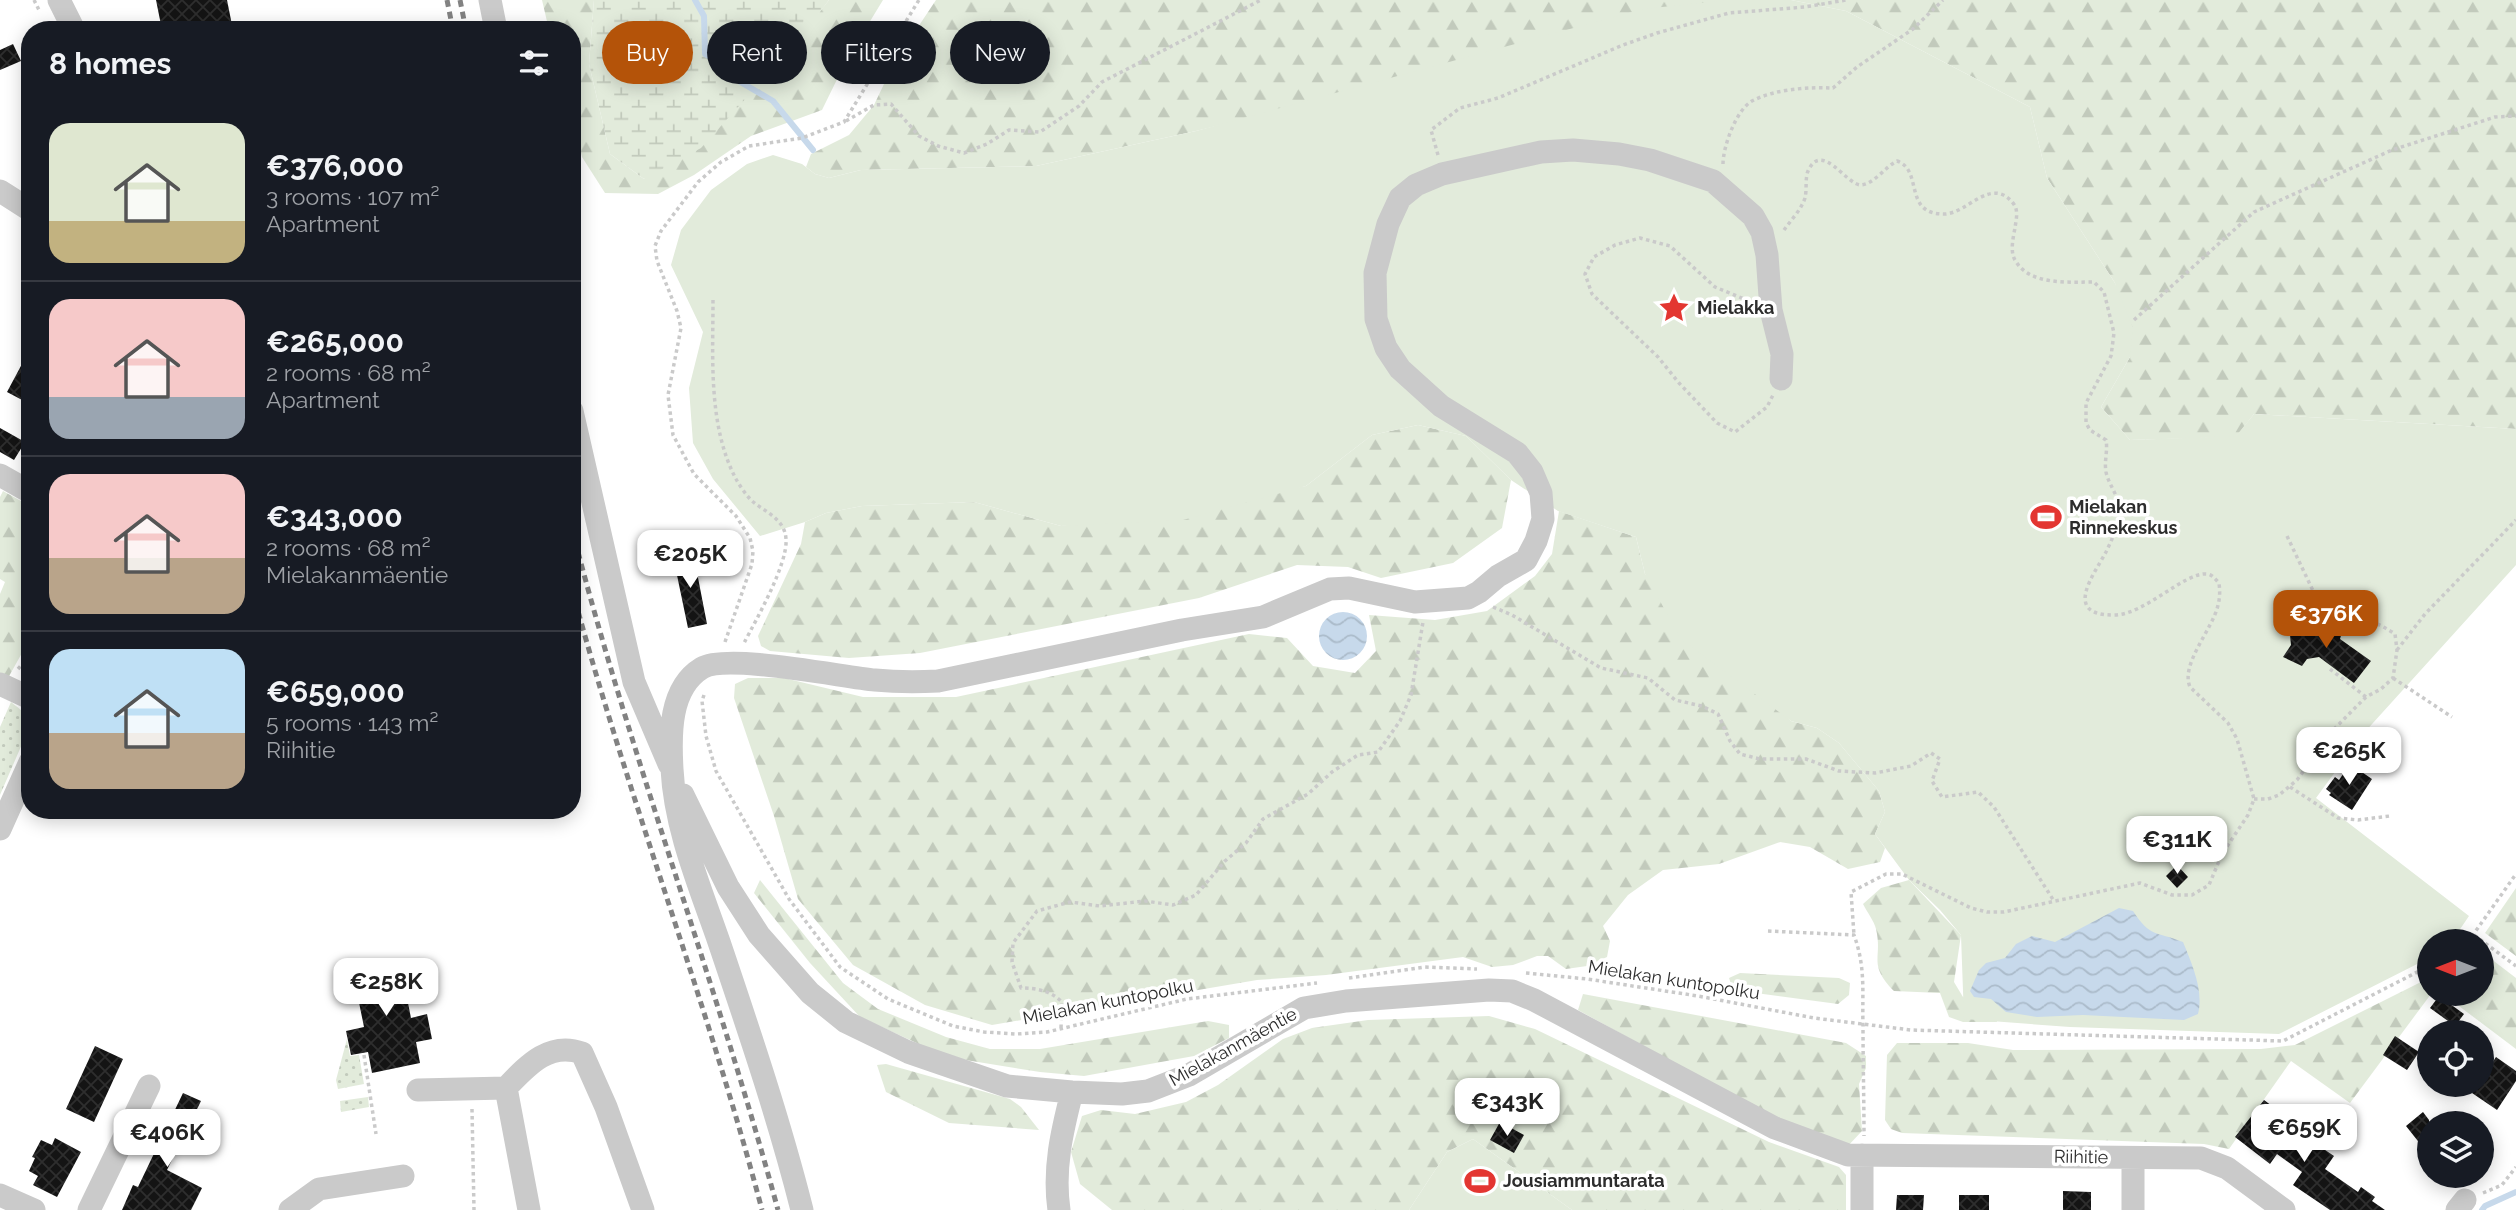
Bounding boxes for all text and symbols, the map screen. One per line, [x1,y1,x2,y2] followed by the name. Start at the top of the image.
[602,21,693,84] chip: Buy
[707,21,807,84] chip: Rent
[821,21,936,84] chip: Filters
[950,21,1050,84] chip: New
[515,44,553,82] icon: filters
[49,46,171,81] text: 8 homes
[266,148,404,183] text: €376,000
[105,151,189,235] icon: home
[266,183,440,210] text: 3 rooms · 107 m²
[266,210,380,237] text: Apartment
[1657,291,1691,325] place icon: Mielakka
[1697,297,1774,318] place label: Mielakka
[266,324,404,359] text: €265,000
[105,327,189,411] icon: home
[266,359,431,386] text: 2 rooms · 68 m²
[266,386,380,413] text: Apartment
[2069,496,2177,538] place label: Mielakan Rinnekeskus
[266,499,403,534] text: €343,000
[2029,500,2063,534] sports icon: Mielakan Rinnekeskus
[105,502,189,586] icon: home
[641,530,739,590] pin: €205K
[266,534,431,561] text: 2 rooms · 68 m²
[653,539,727,566] text: €205K
[266,561,448,588] text: Mielakanmäentie
[2277,590,2375,650] pin: €376K
[2289,599,2363,626] text: €376K
[266,674,405,709] text: €659,000
[105,677,189,761] icon: home
[266,709,438,736] text: 5 rooms · 143 m²
[2300,728,2398,787] pin: €265K
[266,736,336,763] text: Riihitie
[2312,736,2386,763] text: €265K
[2128,816,2226,876] pin: €311K
[2142,825,2212,852] text: €311K
[2417,929,2494,1006] north arrow
[2417,929,2494,1188] map controls
[1587,956,1761,1003] street label: Mielakan kuntopolku
[337,958,435,1018] pin: €258K
[349,967,423,994] text: €258K
[1021,975,1195,1028] street label: Mielakan kuntopolku
[1165,1003,1301,1090] street label: Mielakanmäentie
[2417,1020,2494,1097] button: locate
[1458,1078,1556,1138] pin: €343K
[1471,1087,1543,1114] text: €343K
[2255,1104,2353,1164] pin: €659K
[118,1110,216,1169] pin: €406K
[2417,1111,2494,1188] button: layers
[2267,1113,2341,1140] text: €659K
[130,1118,204,1145] text: €406K
[2054,1146,2109,1167] street label: Riihitie
[1463,1164,1497,1198] sports icon: Jousiammuntarata
[1503,1170,1665,1191] place label: Jousiammuntarata

